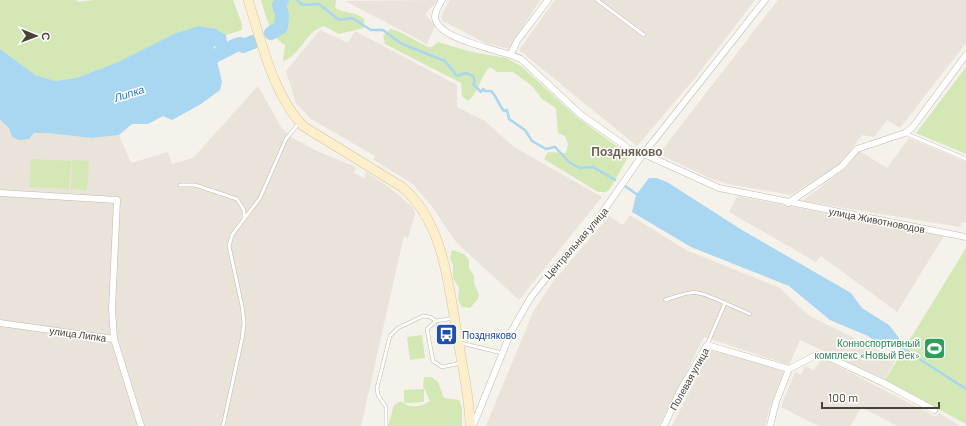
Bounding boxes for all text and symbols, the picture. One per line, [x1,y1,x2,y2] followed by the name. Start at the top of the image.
[16,16,56,56] north arrow
[40,32,53,40] text: С
[111,82,146,104] water label: Липка
[591,144,663,159] district label: Поздняково
[542,204,611,281] street label: Центральная улица
[828,205,926,235] street label: улица Животноводов
[434,322,460,348] bus stop icon: Поздняково
[49,324,108,344] street label: улица Липка
[462,329,517,341] place label: Поздняково
[922,336,948,362] sports icon: Конноспортивный комплекс «Новый Век»
[815,337,920,361] place label: Конноспортивный комплекс «Новый Век»
[667,345,711,412] street label: Полевая улица
[822,384,939,410] scale bar
[828,390,858,404] text: 100 m

